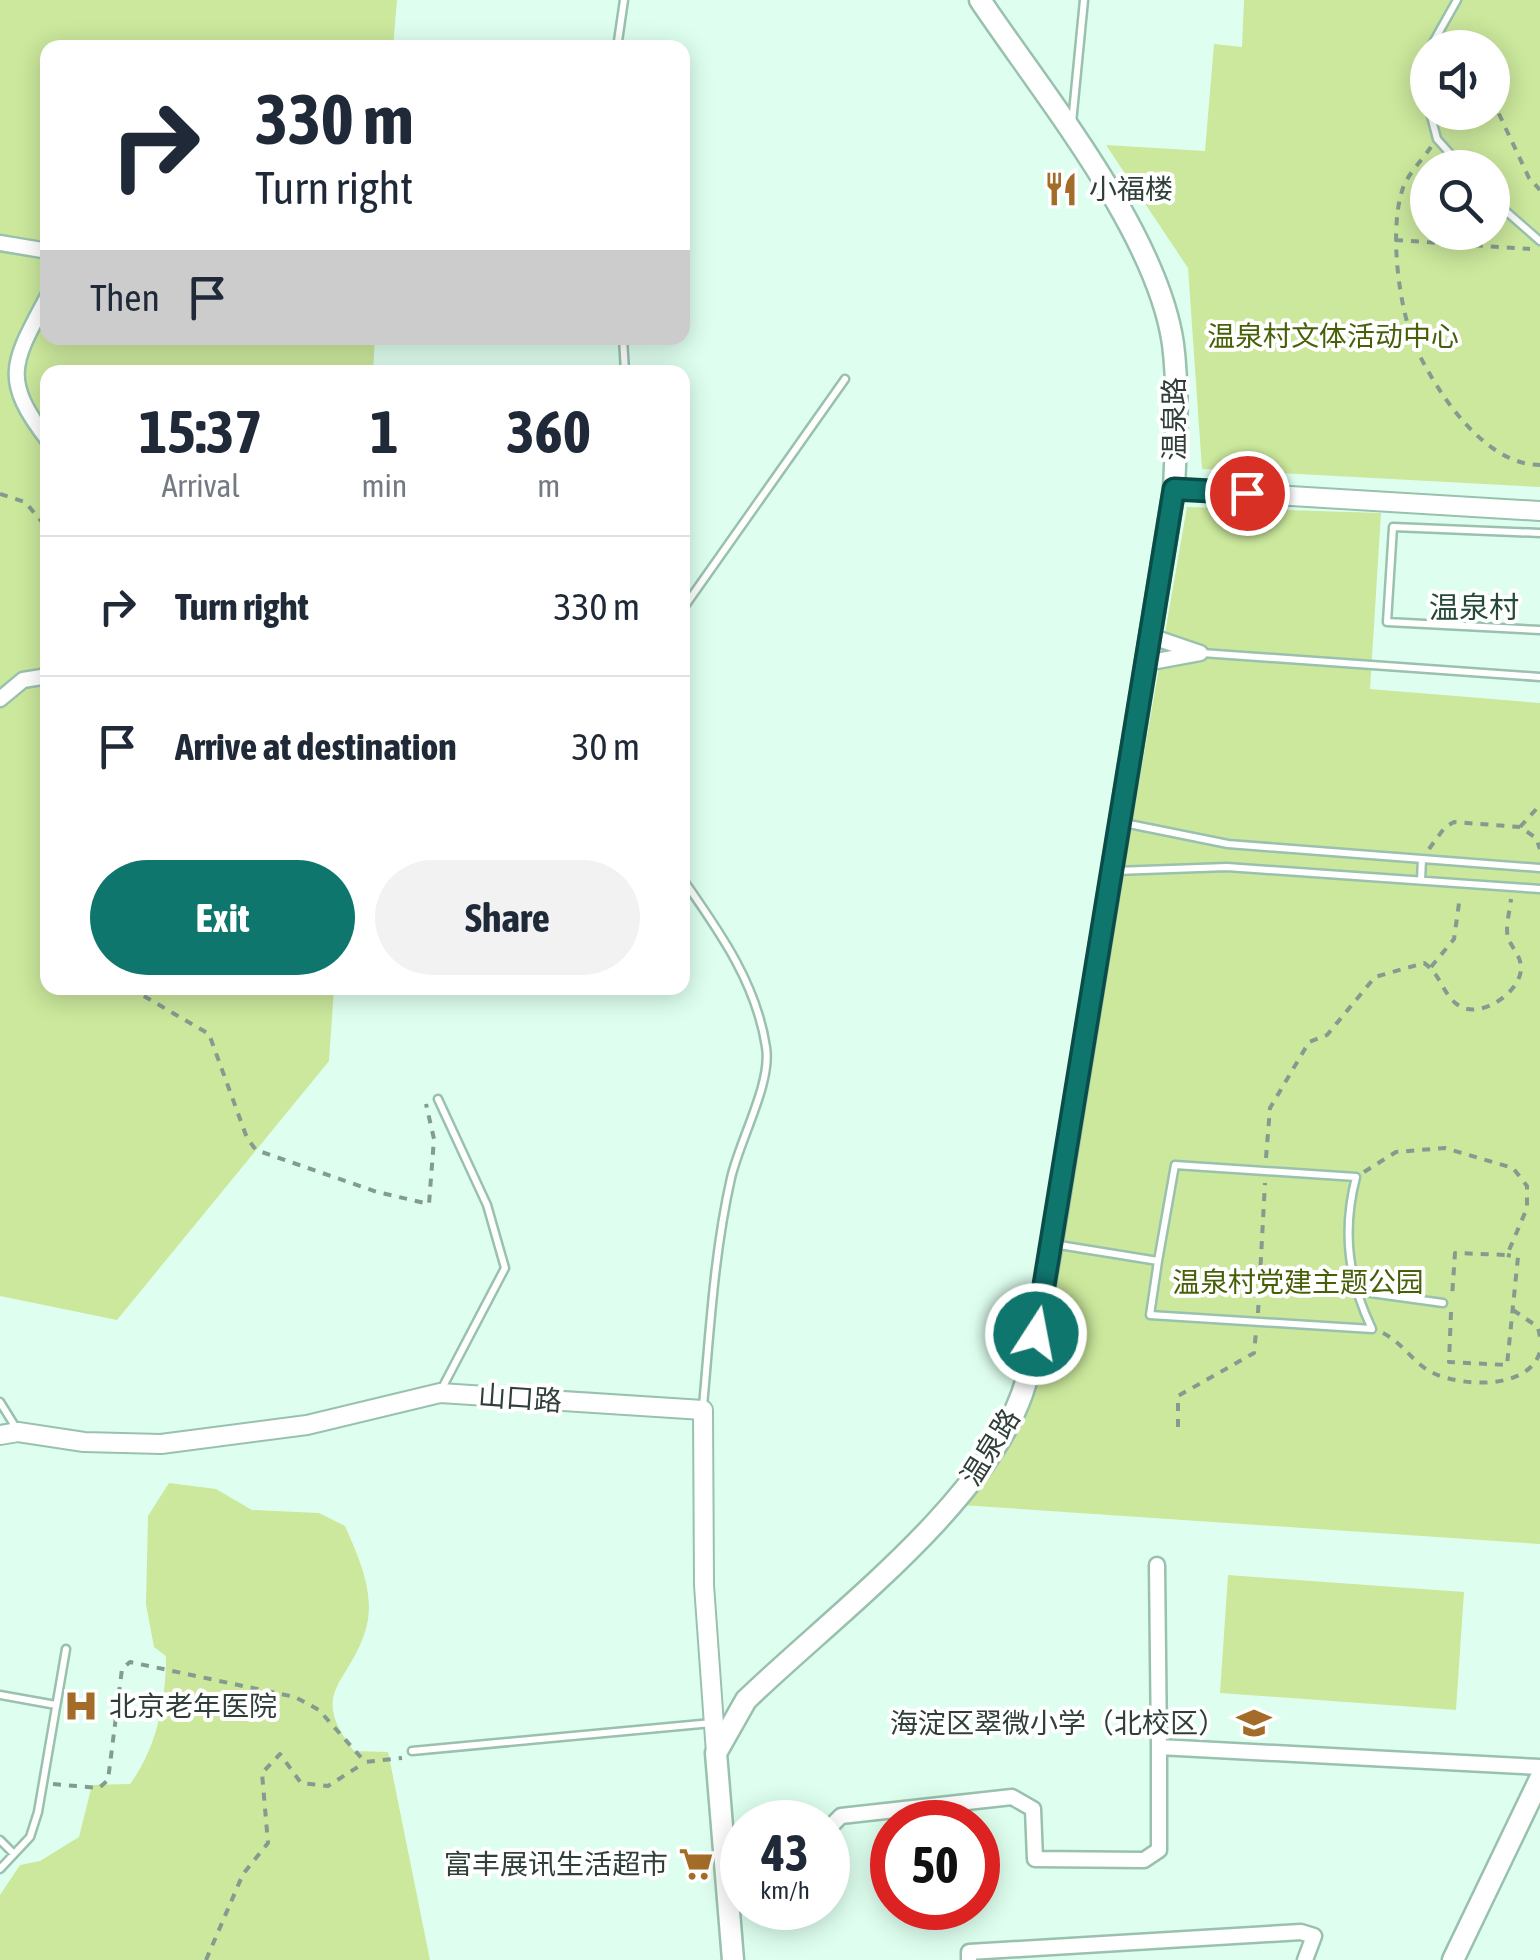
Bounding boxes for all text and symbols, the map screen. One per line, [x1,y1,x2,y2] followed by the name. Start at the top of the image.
[1410,30,1510,250] map controls
[1410,30,1510,130] button: sound
[255,79,414,159] text: 330 m
[90,80,220,210] icon: right
[1410,150,1510,250] button: search
[255,162,413,214] text: Turn right
[1042,170,1080,208] restaurant icon: 小福楼
[1089,173,1173,205] place label: 小福楼
[180,270,235,325] icon: arrive
[90,276,160,319] text: Then
[1207,320,1459,352] park label: 温泉村文体活动中心
[1158,377,1190,461] street label: 温泉路
[139,397,262,466] text: 15:37
[370,397,399,466] text: 1
[506,397,591,466] text: 360
[1205,451,1290,536] pin
[1220,466,1275,521] icon: arrive
[162,467,240,504] text: Arrival
[361,467,407,504] text: min
[537,467,560,504] text: m
[90,579,145,634] icon: right
[175,585,309,628] text: Turn right
[554,585,640,628] text: 330 m
[1429,590,1519,624] district label: 温泉村
[90,719,145,774] icon: arrive
[175,725,457,768] text: Arrive at destination
[572,725,640,768] text: 30 m
[90,860,355,975] button: Exit
[375,860,640,975] button: Share
[1172,1266,1424,1298] park label: 温泉村党建主题公园
[984,1282,1088,1386] position arrow
[477,1379,563,1417] street label: 山口路
[954,1403,1026,1491] street label: 温泉路
[62,1687,100,1725] hospital icon: 北京老年医院
[109,1690,277,1722] place label: 北京老年医院
[1235,1704,1273,1742] school or university icon: 海淀区翠微小学（北校区）
[890,1707,1226,1739] place label: 海淀区翠微小学（北校区）
[870,1800,1000,1930] speed limit sign: 50
[761,1824,808,1882] text: 43
[677,1845,715,1883] supermarket icon: 富丰展讯生活超市
[444,1848,668,1880] place label: 富丰展讯生活超市
[760,1876,810,1904] text: km/h

